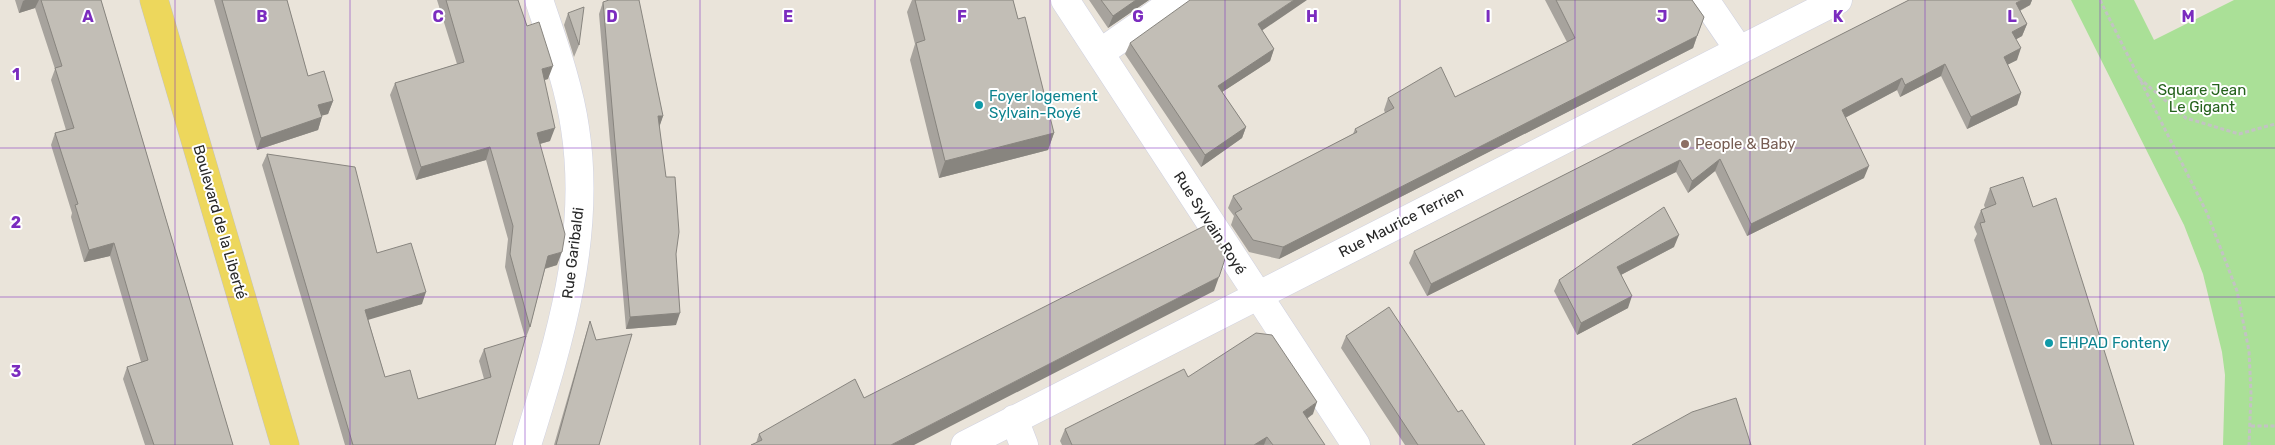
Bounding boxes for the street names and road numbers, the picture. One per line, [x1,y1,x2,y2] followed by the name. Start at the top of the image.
[189,143,251,301] street label: Boulevard de la Liberté
[1170,168,1250,278] street label: Rue Sylvain Royé
[1336,183,1466,261] street label: Rue Maurice Terrien
[558,206,588,300] street label: Rue Garibaldi

